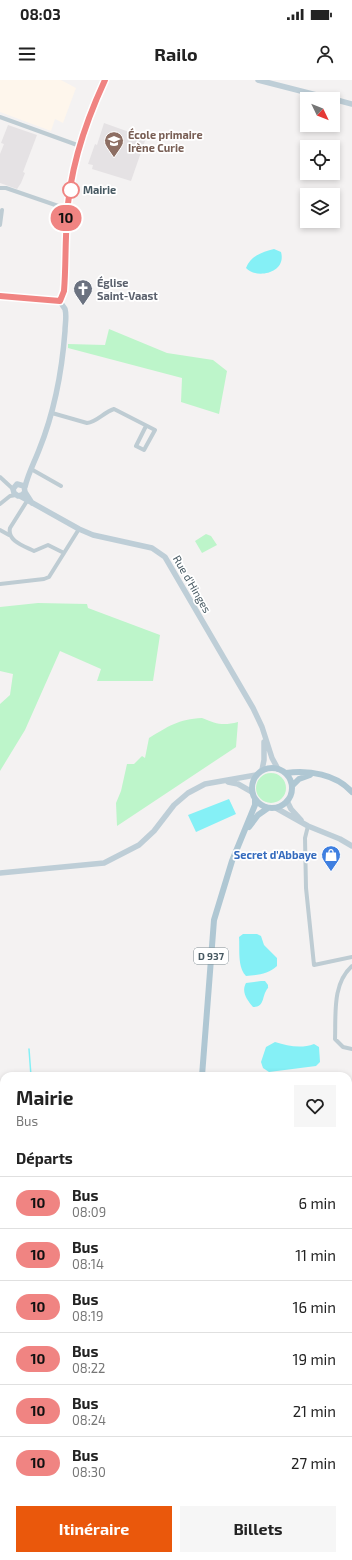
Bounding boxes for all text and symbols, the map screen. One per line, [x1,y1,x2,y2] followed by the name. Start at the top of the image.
[20,5,61,23] text: 08:03
[16,43,38,65] icon: menu
[154,43,198,65] text: Railo
[314,43,336,65] icon: person
[300,92,340,132] north arrow
[300,92,340,228] map controls
[128,127,203,154] place label: École primaire Irène Curie
[103,130,125,158] school or university icon: École primaire Irène Curie
[300,140,340,180] button: locate
[62,181,80,199] marker: Mairie
[83,183,116,196] place label: Mairie
[300,188,340,228] button: layers
[48,205,84,231] line badge: 10
[59,209,73,226] text: 10
[97,275,158,302] place label: Église Saint-Vaast
[72,278,94,306] church icon: Église Saint-Vaast
[171,553,214,615] street label: Rue d'Hinges
[320,844,342,872] shop icon: Secret d'Abbaye
[234,848,317,862] place label: Secret d'Abbaye
[194,948,228,964] road number: D 937
[294,1085,336,1127] button: heart
[16,1086,74,1109] text: Mairie
[16,1113,38,1129] text: Bus
[16,1149,73,1167] text: Départs
[72,1186,98,1204] text: Bus
[31,1194,45,1211] text: 10
[298,1194,336,1212] text: 6 min
[72,1204,106,1220] text: 08:09
[72,1238,98,1256] text: Bus
[31,1246,45,1263] text: 10
[295,1246,336,1264] text: 11 min
[72,1256,104,1272] text: 08:14
[72,1290,98,1308] text: Bus
[31,1298,45,1315] text: 10
[293,1298,336,1316] text: 16 min
[72,1308,103,1324] text: 08:19
[72,1342,98,1360] text: Bus
[31,1350,45,1367] text: 10
[293,1350,336,1368] text: 19 min
[72,1360,105,1376] text: 08:22
[72,1394,98,1412] text: Bus
[31,1402,45,1419] text: 10
[293,1402,336,1420] text: 21 min
[72,1412,106,1428] text: 08:24
[72,1446,98,1464] text: Bus
[31,1454,45,1471] text: 10
[291,1454,336,1472] text: 27 min
[72,1464,106,1480] text: 08:30
[16,1506,172,1552] button: Itinéraire
[180,1506,336,1552] button: Billets

